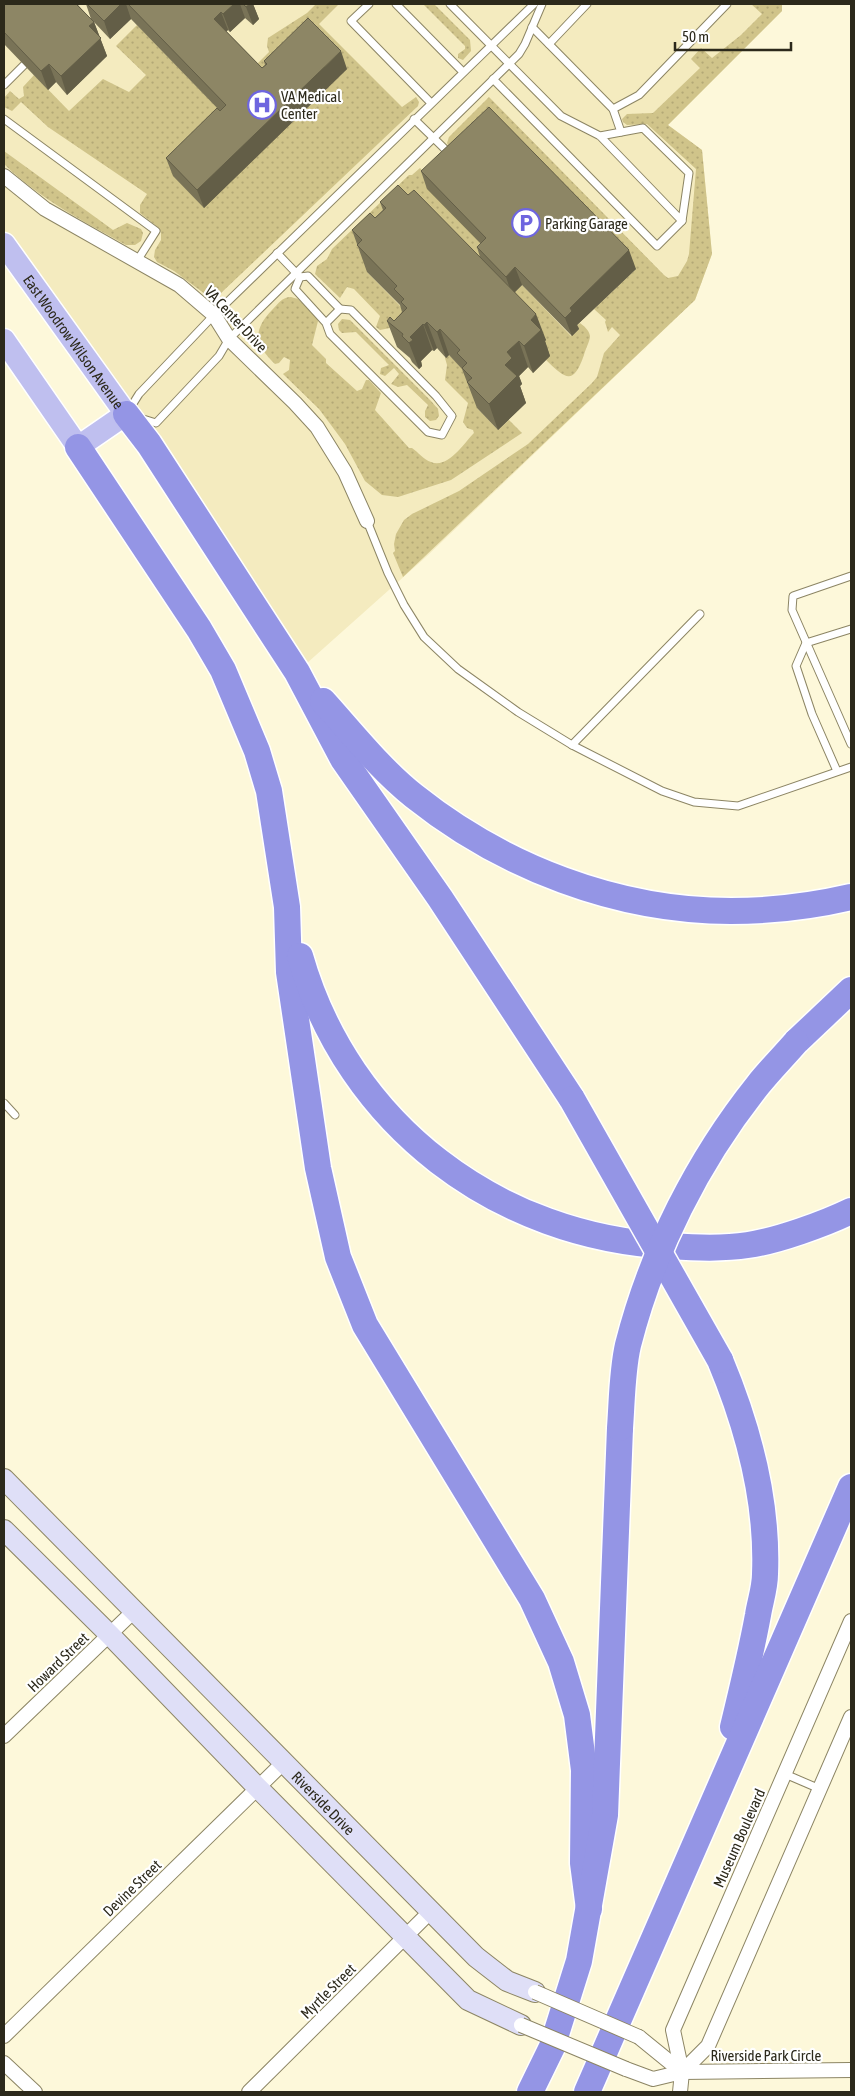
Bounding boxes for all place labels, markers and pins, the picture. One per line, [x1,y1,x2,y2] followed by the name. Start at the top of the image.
[281,88,341,122] place label: VA Medical Center
[247,90,277,120] hospital icon: VA Medical Center
[511,208,541,238] parking icon: Parking Garage
[545,215,628,232] place label: Parking Garage

